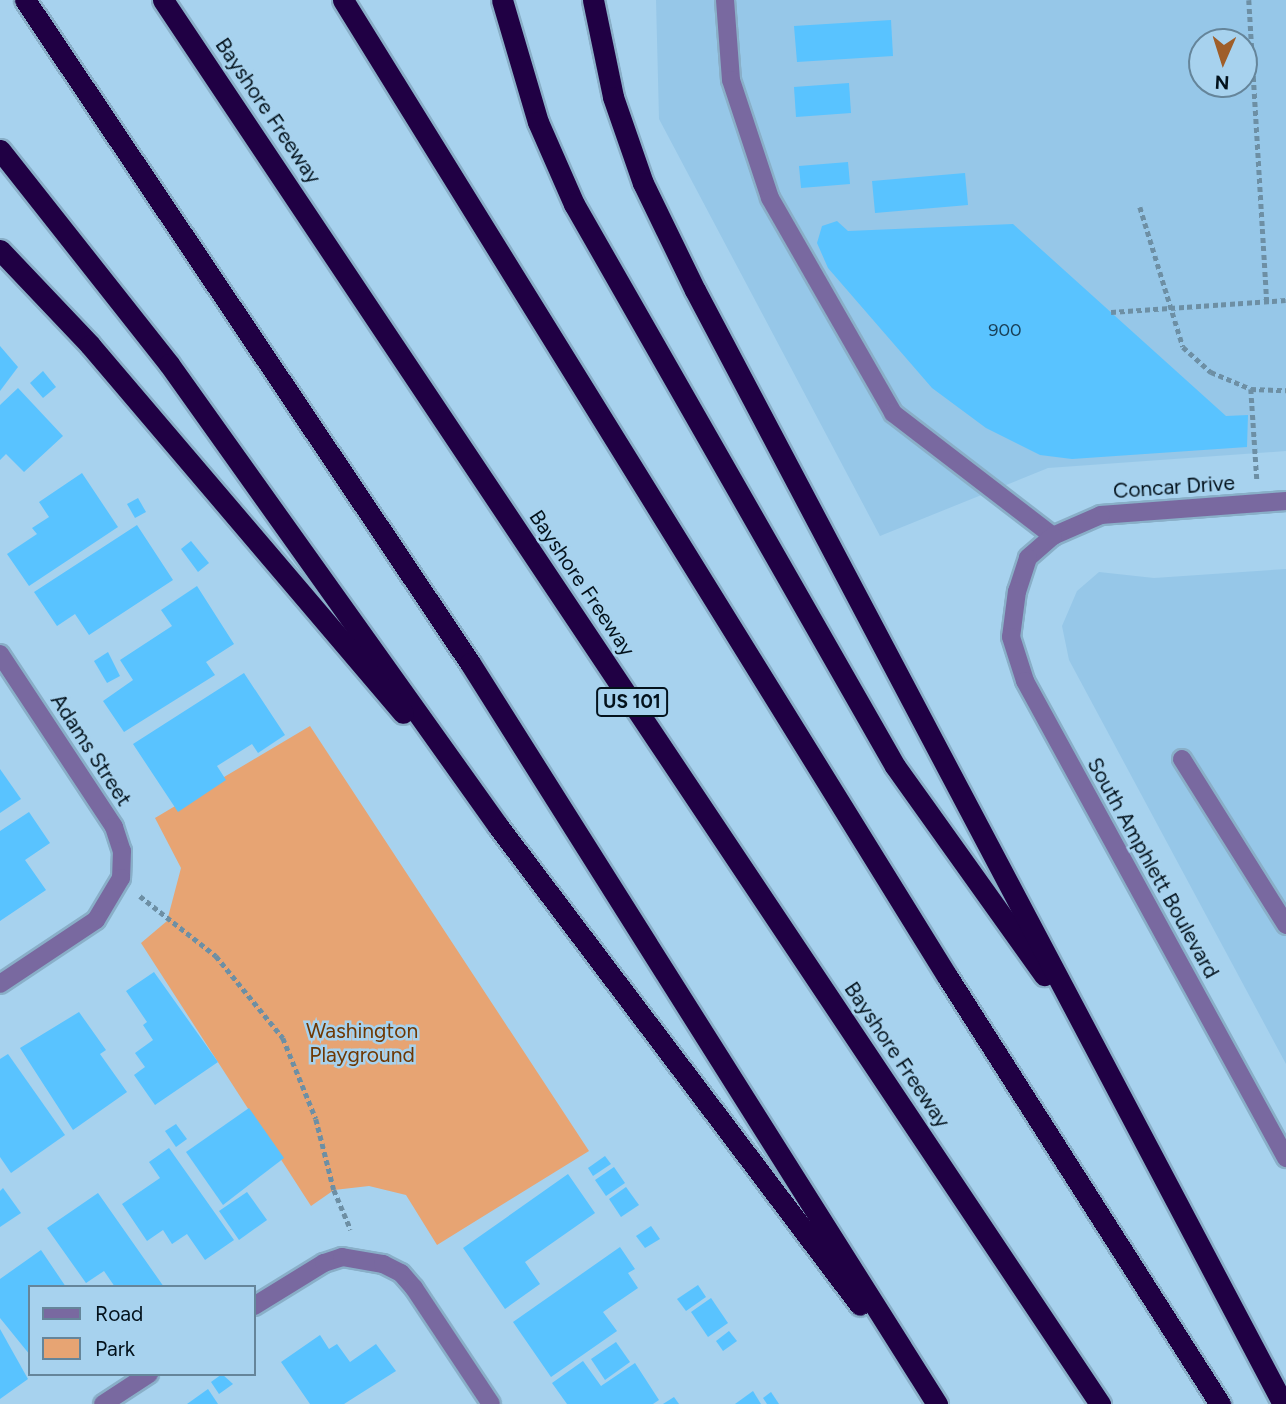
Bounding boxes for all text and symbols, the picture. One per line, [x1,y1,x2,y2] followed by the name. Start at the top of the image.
[1188,28,1258,98] north arrow
[210,33,326,189] street label: Bayshore Freeway
[1214,71,1230,94] text: N
[988,319,1022,341] house number: 900
[1112,470,1236,504] street label: Concar Drive
[524,505,640,661] street label: Bayshore Freeway
[595,687,669,718] road number: US 101
[45,689,137,811] street label: Adams Street
[1082,753,1224,983] street label: South Amphlett Boulevard
[839,977,955,1133] street label: Bayshore Freeway
[306,1018,418,1068] park label: Washington Playground
[28,1285,256,1376] legend
[95,1301,143,1326] text: Road
[95,1336,135,1361] text: Park

